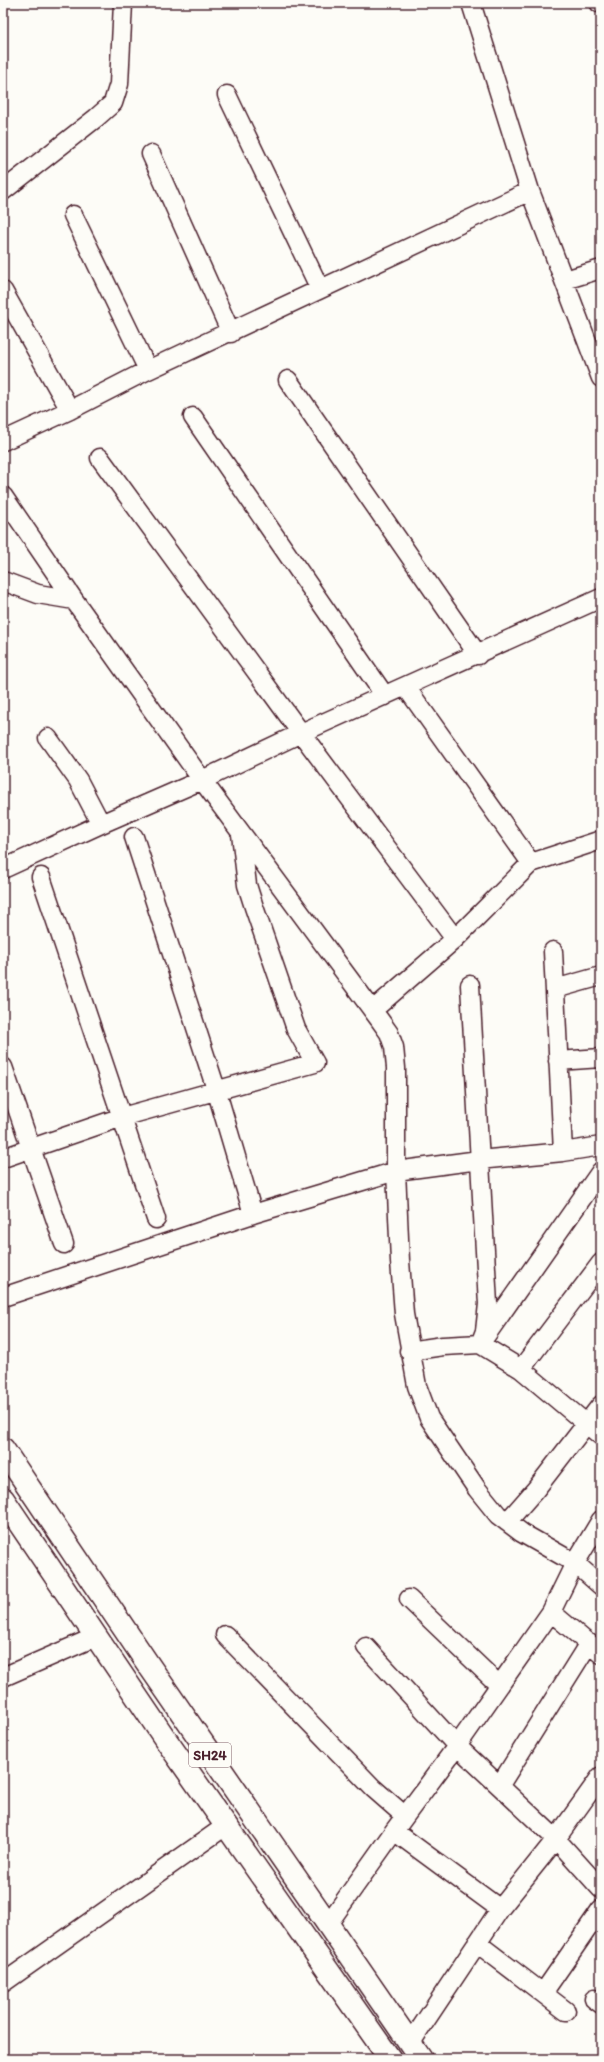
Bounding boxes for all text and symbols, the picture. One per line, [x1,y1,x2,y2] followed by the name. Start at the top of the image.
[189,1743,231,1767] road number: SH24

